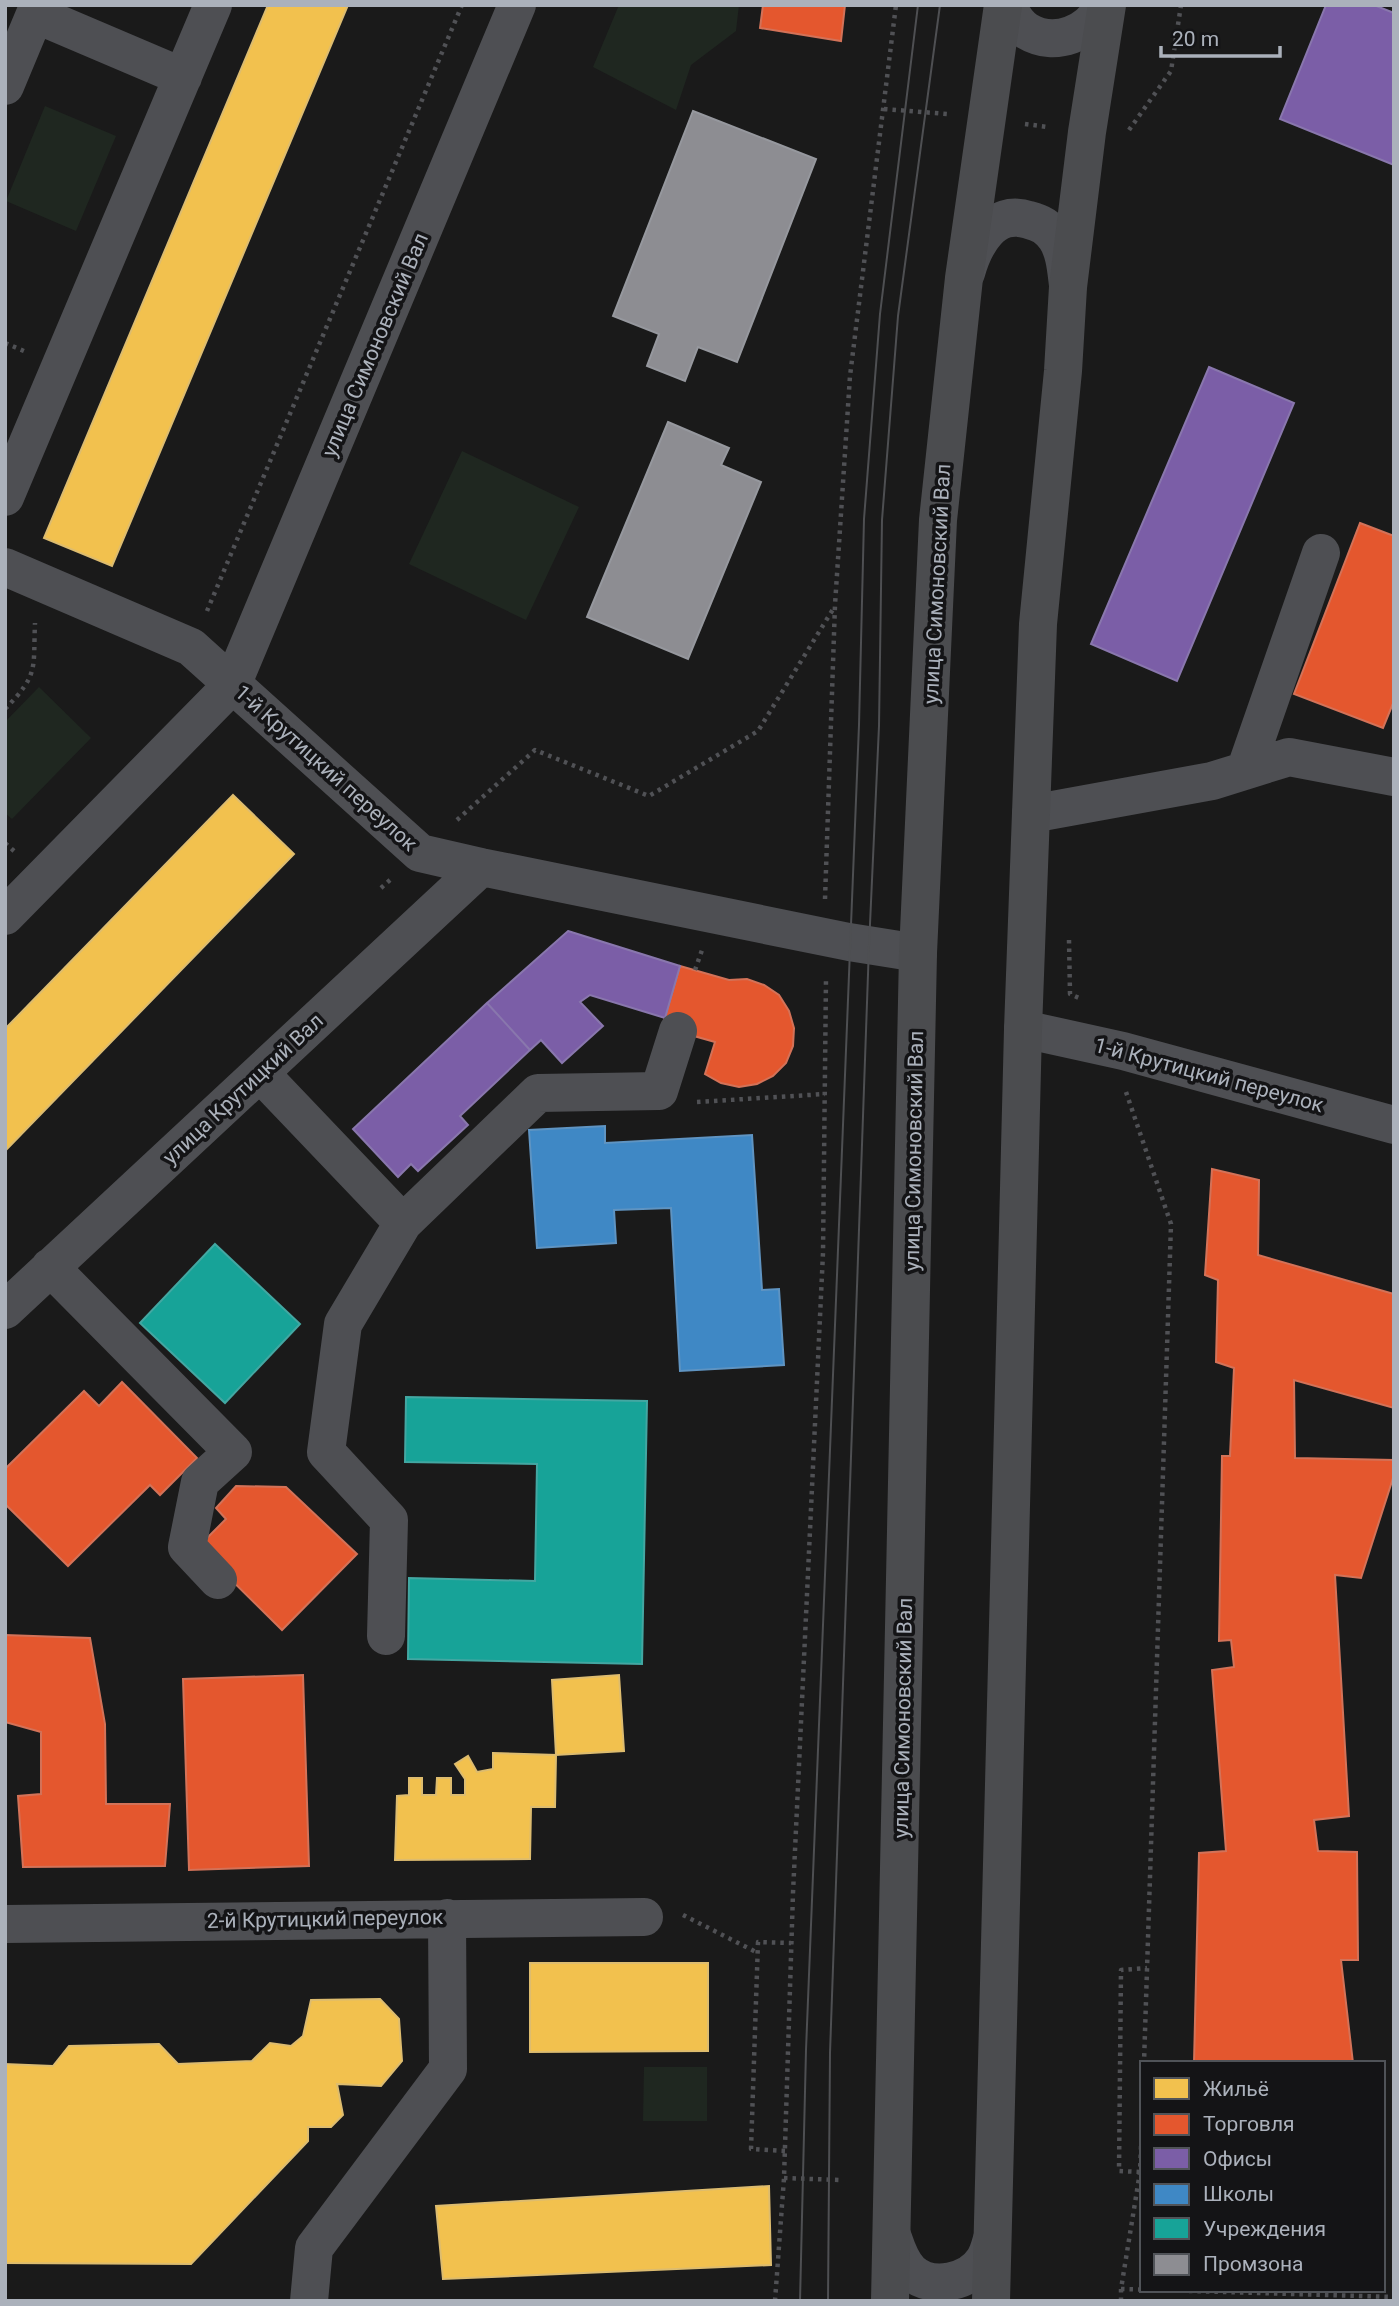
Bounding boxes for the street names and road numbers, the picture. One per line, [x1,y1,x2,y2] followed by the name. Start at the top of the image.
[317,230,433,460] street label: улица Симоновский Вал
[919,463,955,705] street label: улица Симоновский Вал
[230,680,422,856] street label: 1-й Крутицкий переулок
[158,1009,328,1169] street label: улица Крутицкий Вал
[900,1030,928,1272] street label: улица Симоновский Вал
[1092,1033,1327,1117] street label: 1-й Крутицкий переулок
[889,1597,917,1839] street label: улица Симоновский Вал
[207,1905,444,1933] street label: 2-й Крутицкий переулок

